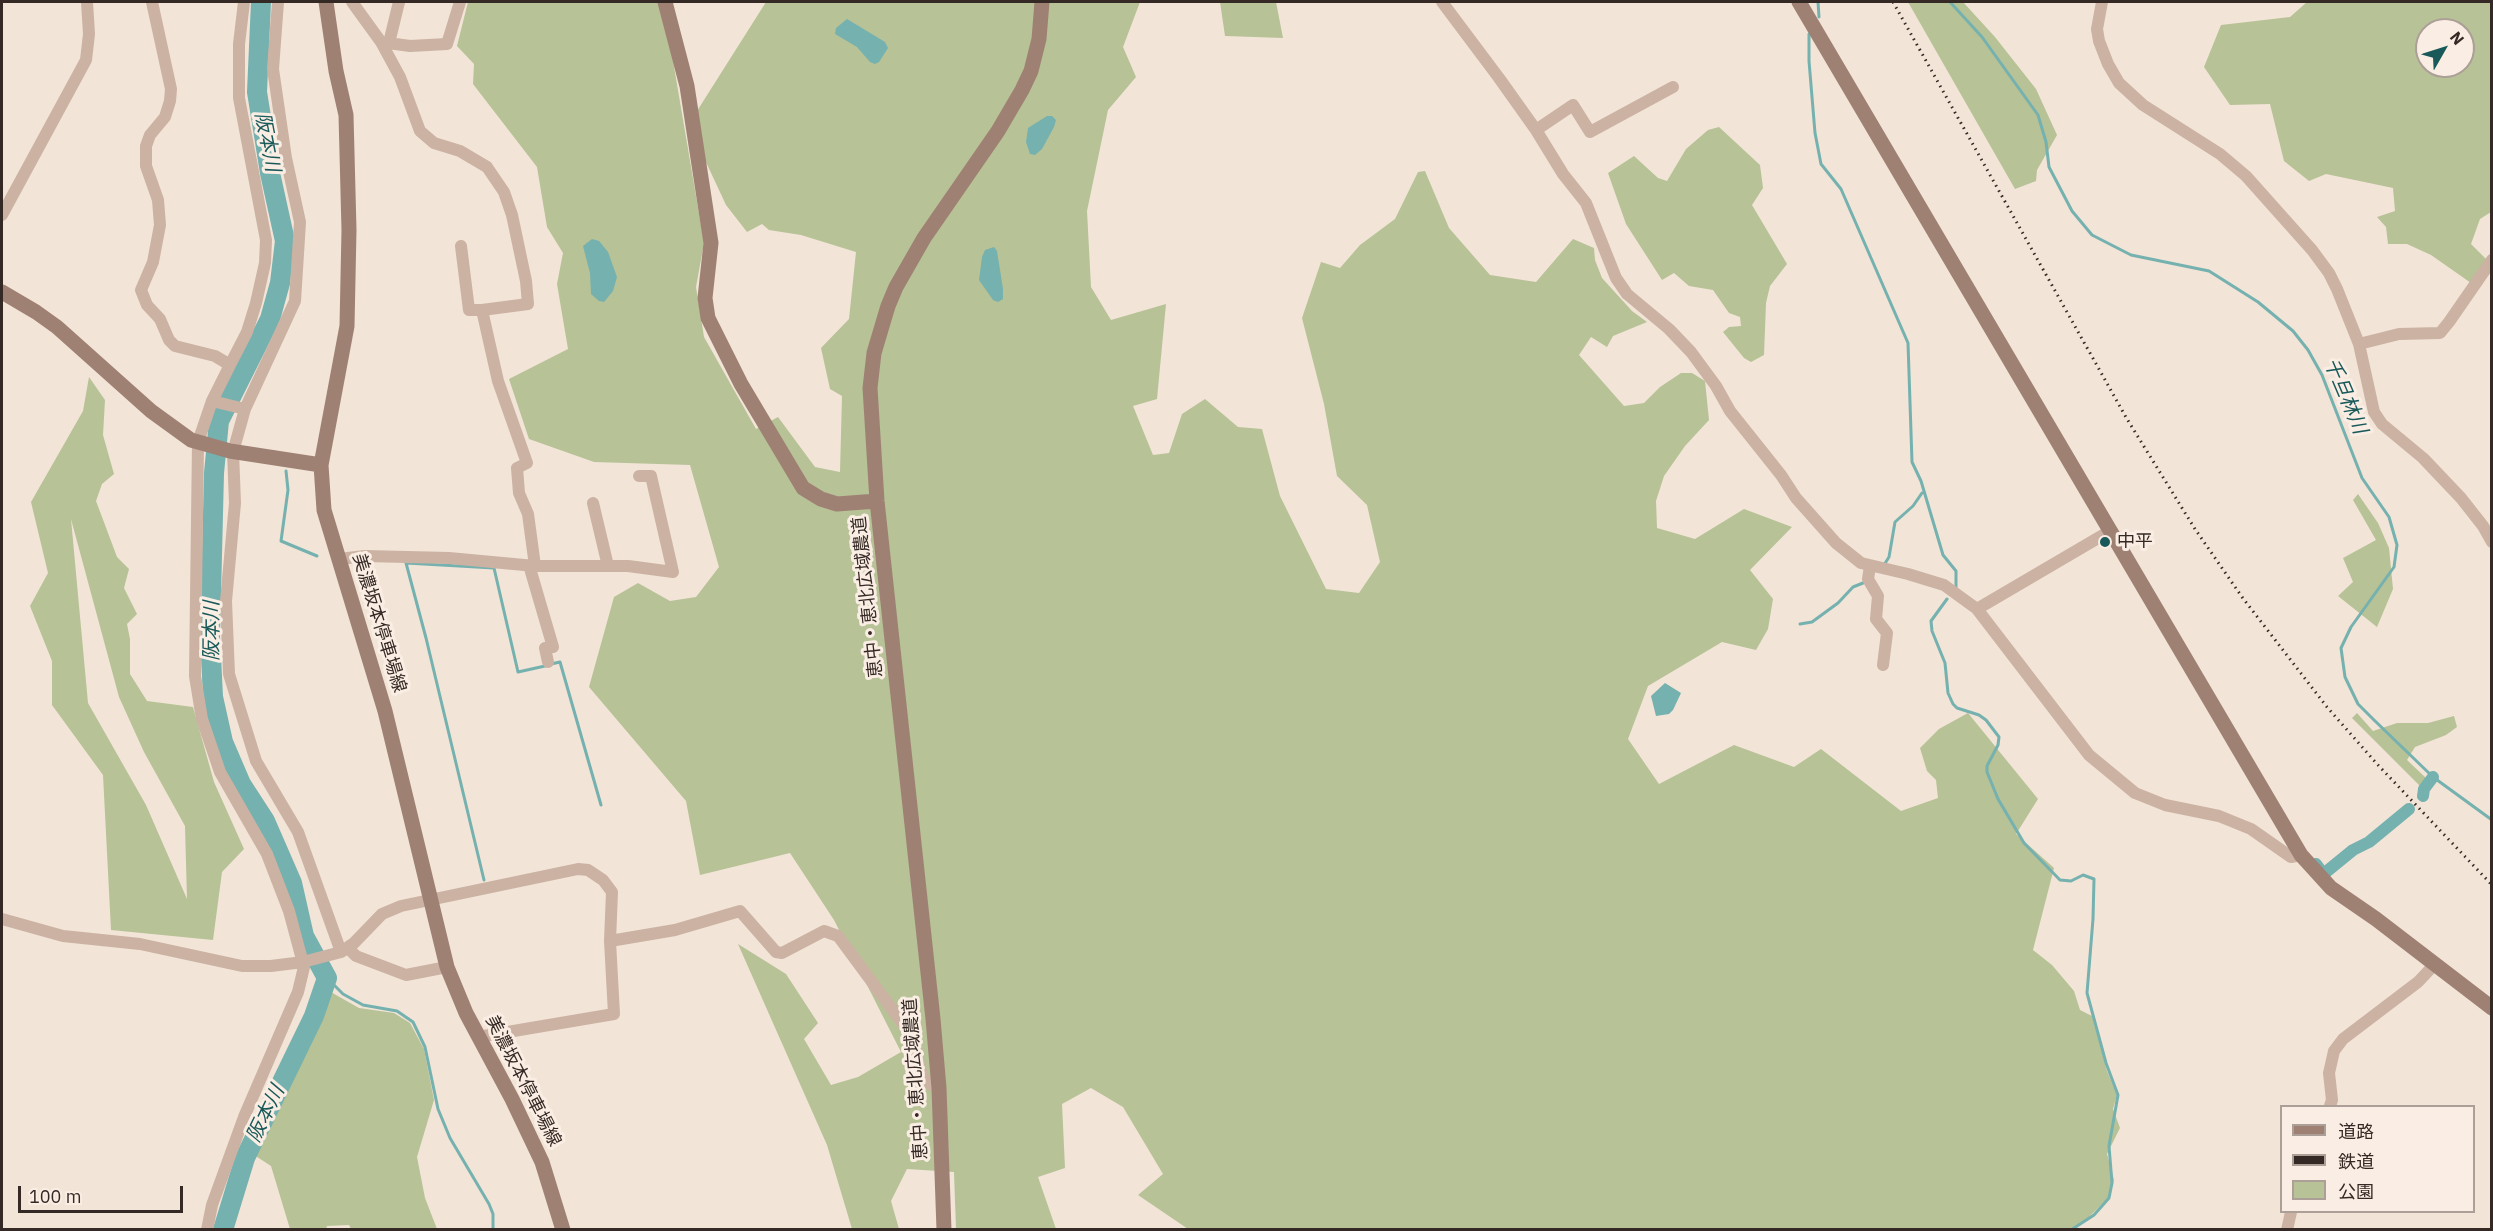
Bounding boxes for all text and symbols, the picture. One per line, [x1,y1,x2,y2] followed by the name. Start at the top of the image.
[2415,18,2475,78] north arrow
[2446,27,2469,49] text: N
[249,110,285,174] water label: 阪本川
[2318,354,2372,438] water label: 千旦林川
[849,515,887,679] street label: 恵中・恵北広域農道
[2117,531,2153,553] place label: 中平
[2098,535,2112,549] marker: 中平
[348,551,410,695] street label: 美濃坂本停車場線
[200,601,224,661] water label: 阪本川
[900,997,932,1161] street label: 恵中・恵北広域農道
[481,1012,565,1150] street label: 美濃坂本停車場線
[242,1082,290,1146] water label: 阪本川
[2280,1105,2475,1213] legend
[2338,1120,2374,1143] text: 道路
[2338,1150,2374,1173] text: 鉄道
[21,1174,186,1212] scale bar
[2338,1180,2374,1203] text: 公園
[29,1185,81,1208] text: 100 m

